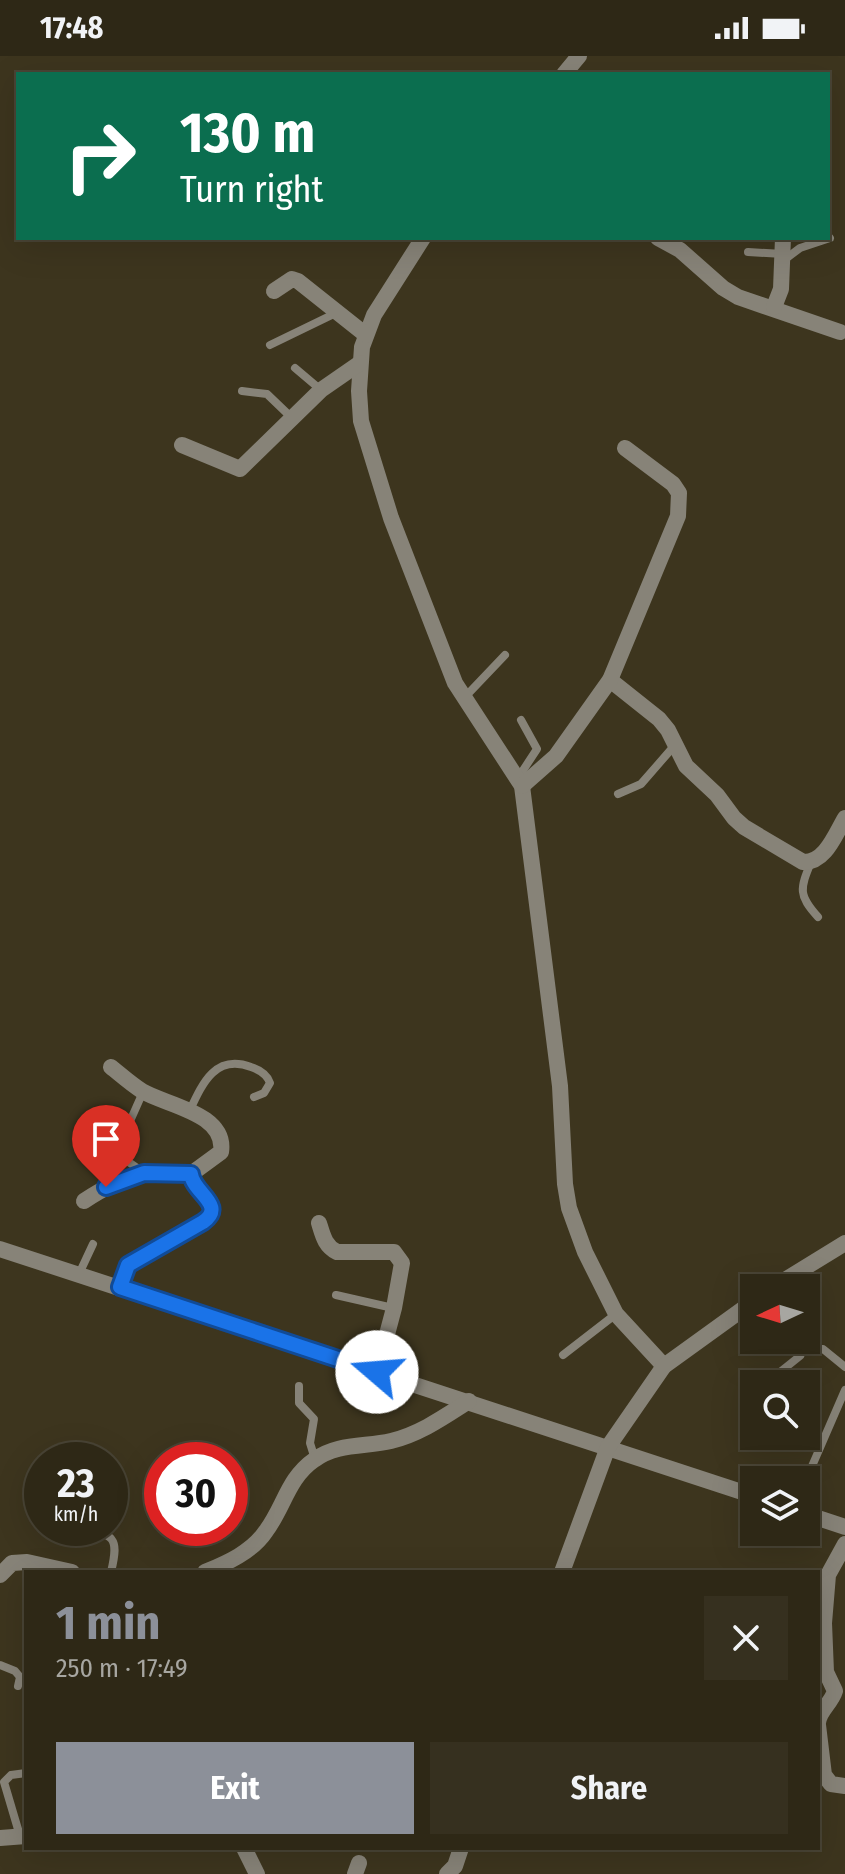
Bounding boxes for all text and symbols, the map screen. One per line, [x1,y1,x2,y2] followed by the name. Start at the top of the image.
[40,10,103,46] text: 17:48
[180,100,315,167] text: 130 m
[48,104,152,208] icon: right
[180,168,323,212] text: Turn right
[72,1105,140,1187] pin
[84,1117,128,1161] icon: arrive
[740,1274,820,1354] north arrow
[740,1274,820,1546] map controls
[335,1330,419,1414] position arrow
[740,1370,820,1450] button: search
[144,1442,248,1546] speed limit sign: 30
[57,1460,95,1508] text: 23
[740,1466,820,1546] button: layers
[54,1502,98,1526] text: km/h
[56,1594,161,1652] text: 1 min
[704,1596,788,1680] button: close
[56,1653,188,1684] text: 250 m · 17:49
[56,1742,414,1834] button: Exit
[430,1742,788,1834] button: Share

